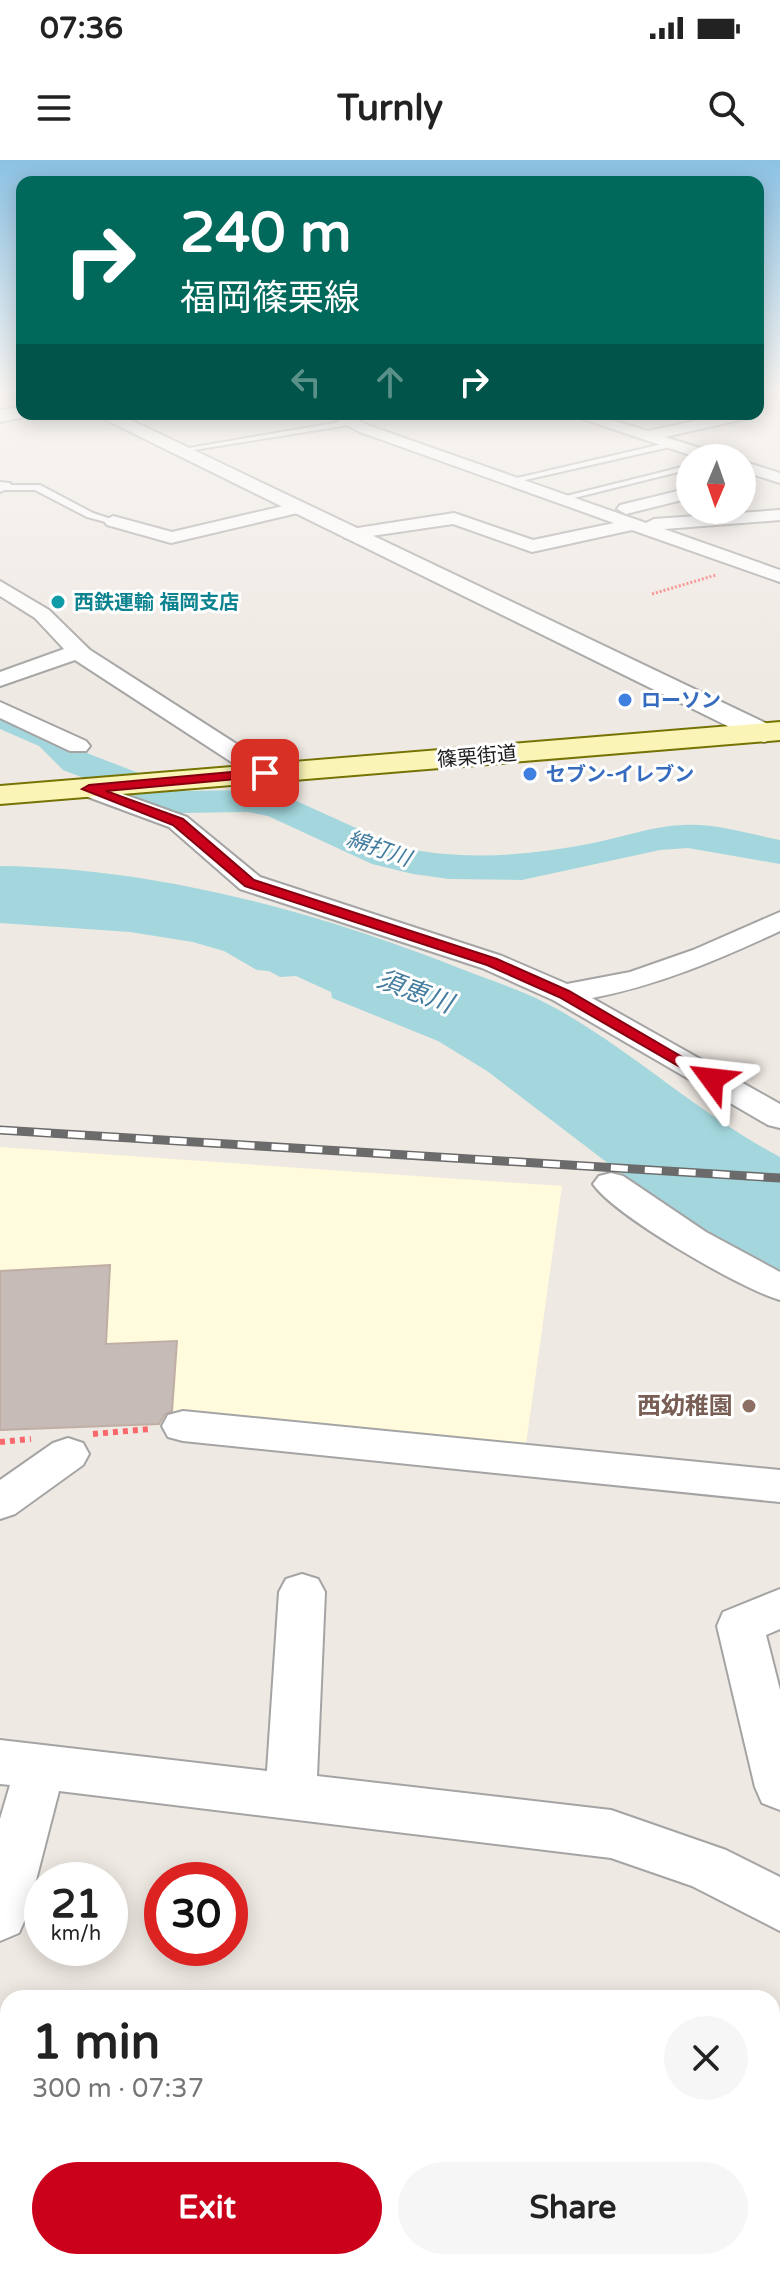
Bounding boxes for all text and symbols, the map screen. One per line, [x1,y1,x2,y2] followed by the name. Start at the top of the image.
[40,10,123,47] text: 07:36
[32,86,76,130] icon: menu
[704,86,748,130] icon: search
[337,87,443,130] text: Turnly
[180,200,351,267] text: 240 m
[48,208,152,312] icon: right
[180,277,360,320] text: 福岡篠栗線
[284,360,328,404] icon: left
[368,360,412,404] icon: ahead
[452,360,496,404] icon: right
[676,444,756,524] north arrow
[676,444,756,524] map controls
[74,591,239,615] place label: 西鉄運輸 福岡支店
[49,593,67,611] marker: 西鉄運輸 福岡支店
[641,689,721,713] place label: ローソン
[616,691,634,709] marker: ローソン
[231,739,299,807] pin
[436,742,518,772] street label: 篠栗街道
[243,751,287,795] icon: arrive
[546,763,694,787] place label: セブン-イレブン
[521,765,539,783] marker: セブン-イレブン
[343,826,416,873] water label: 綿打川
[373,964,460,1020] water label: 須恵川
[670,1037,754,1121] position arrow
[637,1392,733,1421] place label: 西幼稚園
[740,1397,758,1415] marker: 西幼稚園
[144,1862,248,1966] speed limit sign: 30
[51,1880,101,1928] text: 21
[51,1922,101,1946] text: km/h
[32,2014,160,2072] text: 1 min
[664,2016,748,2100] button: close
[32,2073,204,2104] text: 300 m · 07:37
[32,2162,382,2254] button: Exit
[398,2162,748,2254] button: Share

